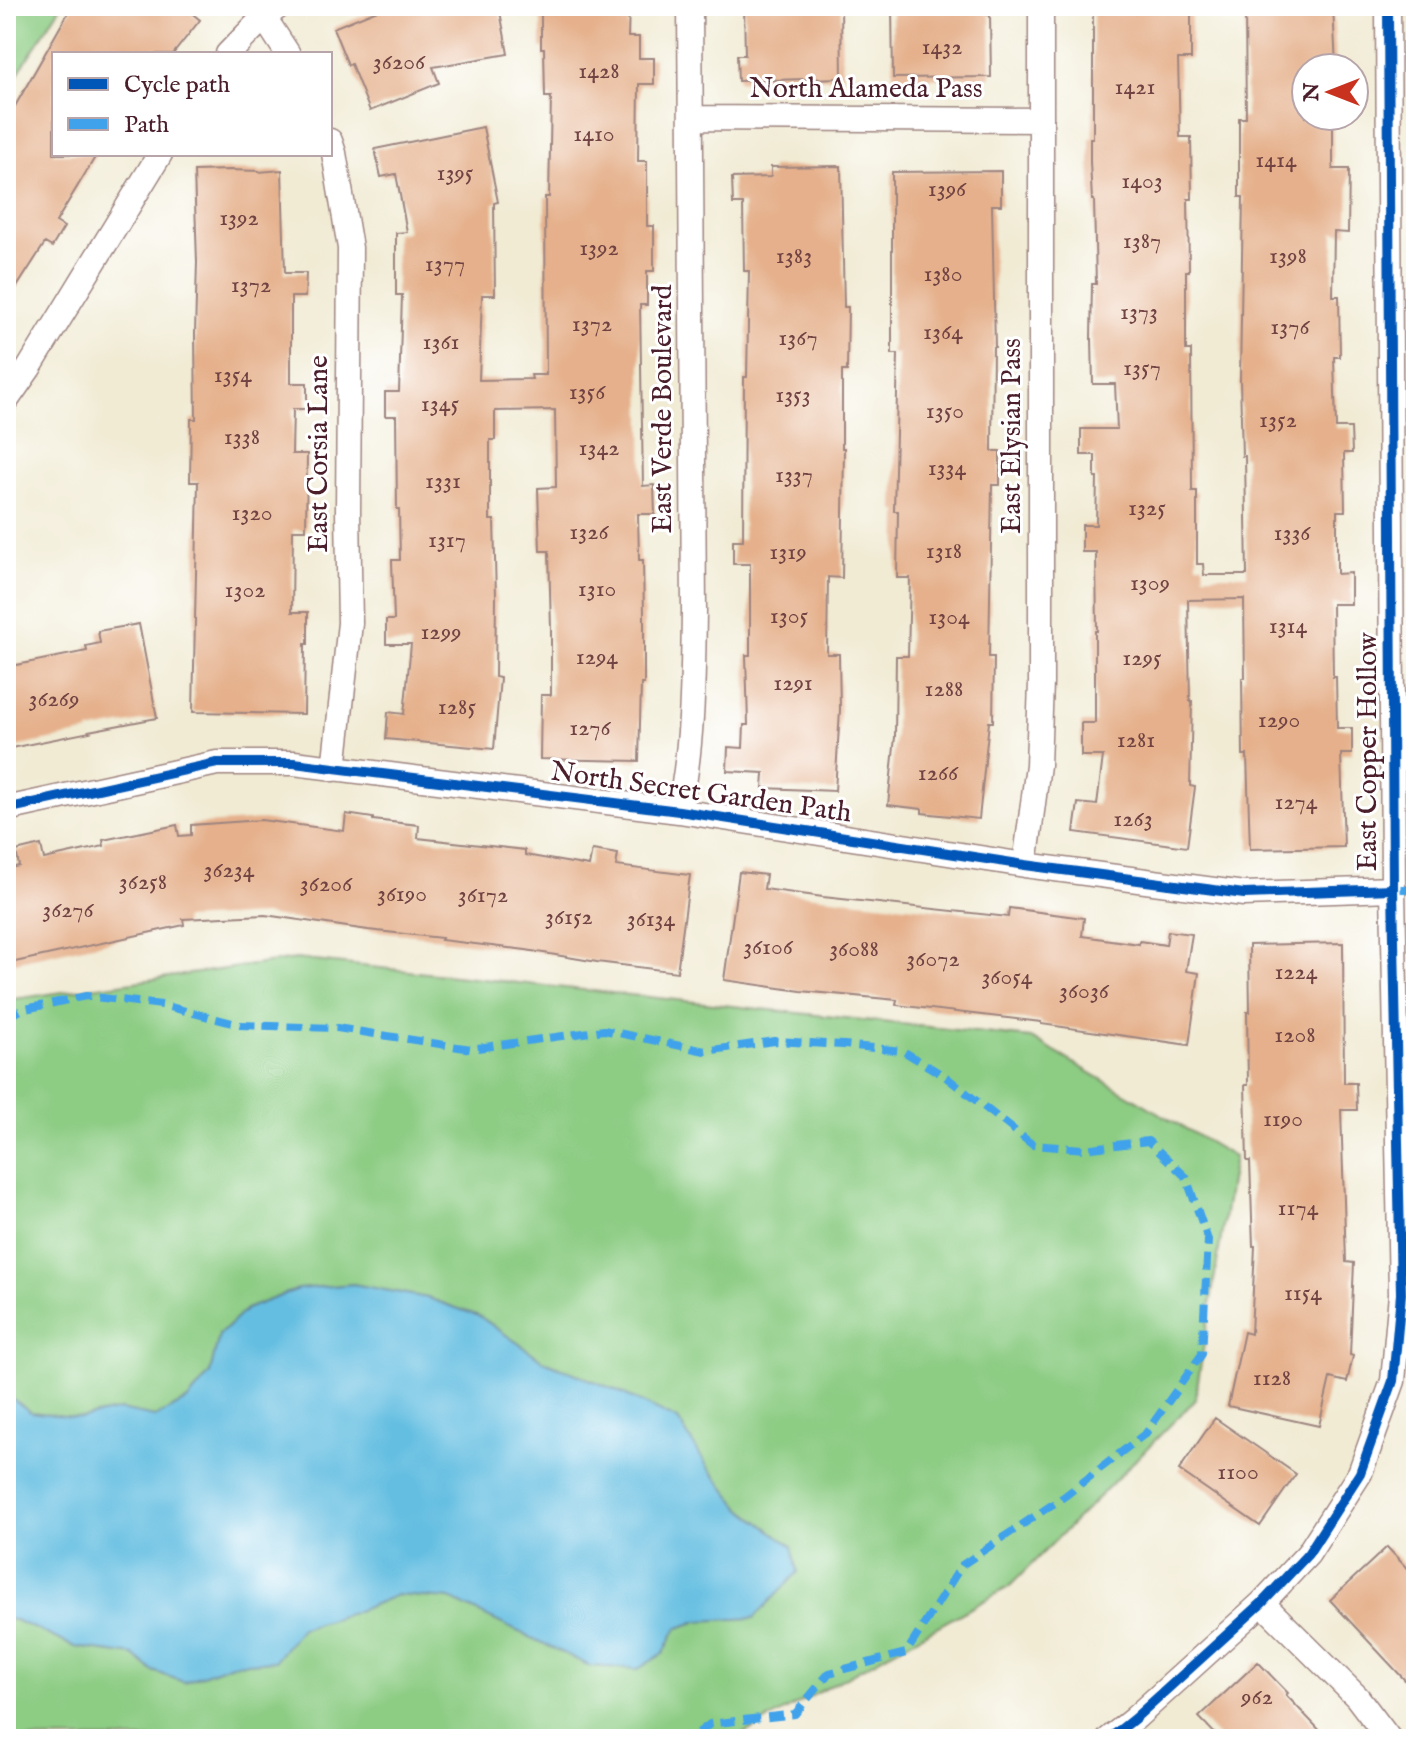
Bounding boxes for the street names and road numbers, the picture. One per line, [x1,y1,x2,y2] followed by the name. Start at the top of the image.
[749,72,983,107] street label: North Alameda Pass
[646,284,681,534] street label: East Verde Boulevard
[995,338,1030,534] street label: East Elysian Pass
[302,355,337,553] street label: East Corsia Lane
[1351,632,1386,871] street label: East Copper Hollow
[548,755,854,831] street label: North Secret Garden Path

